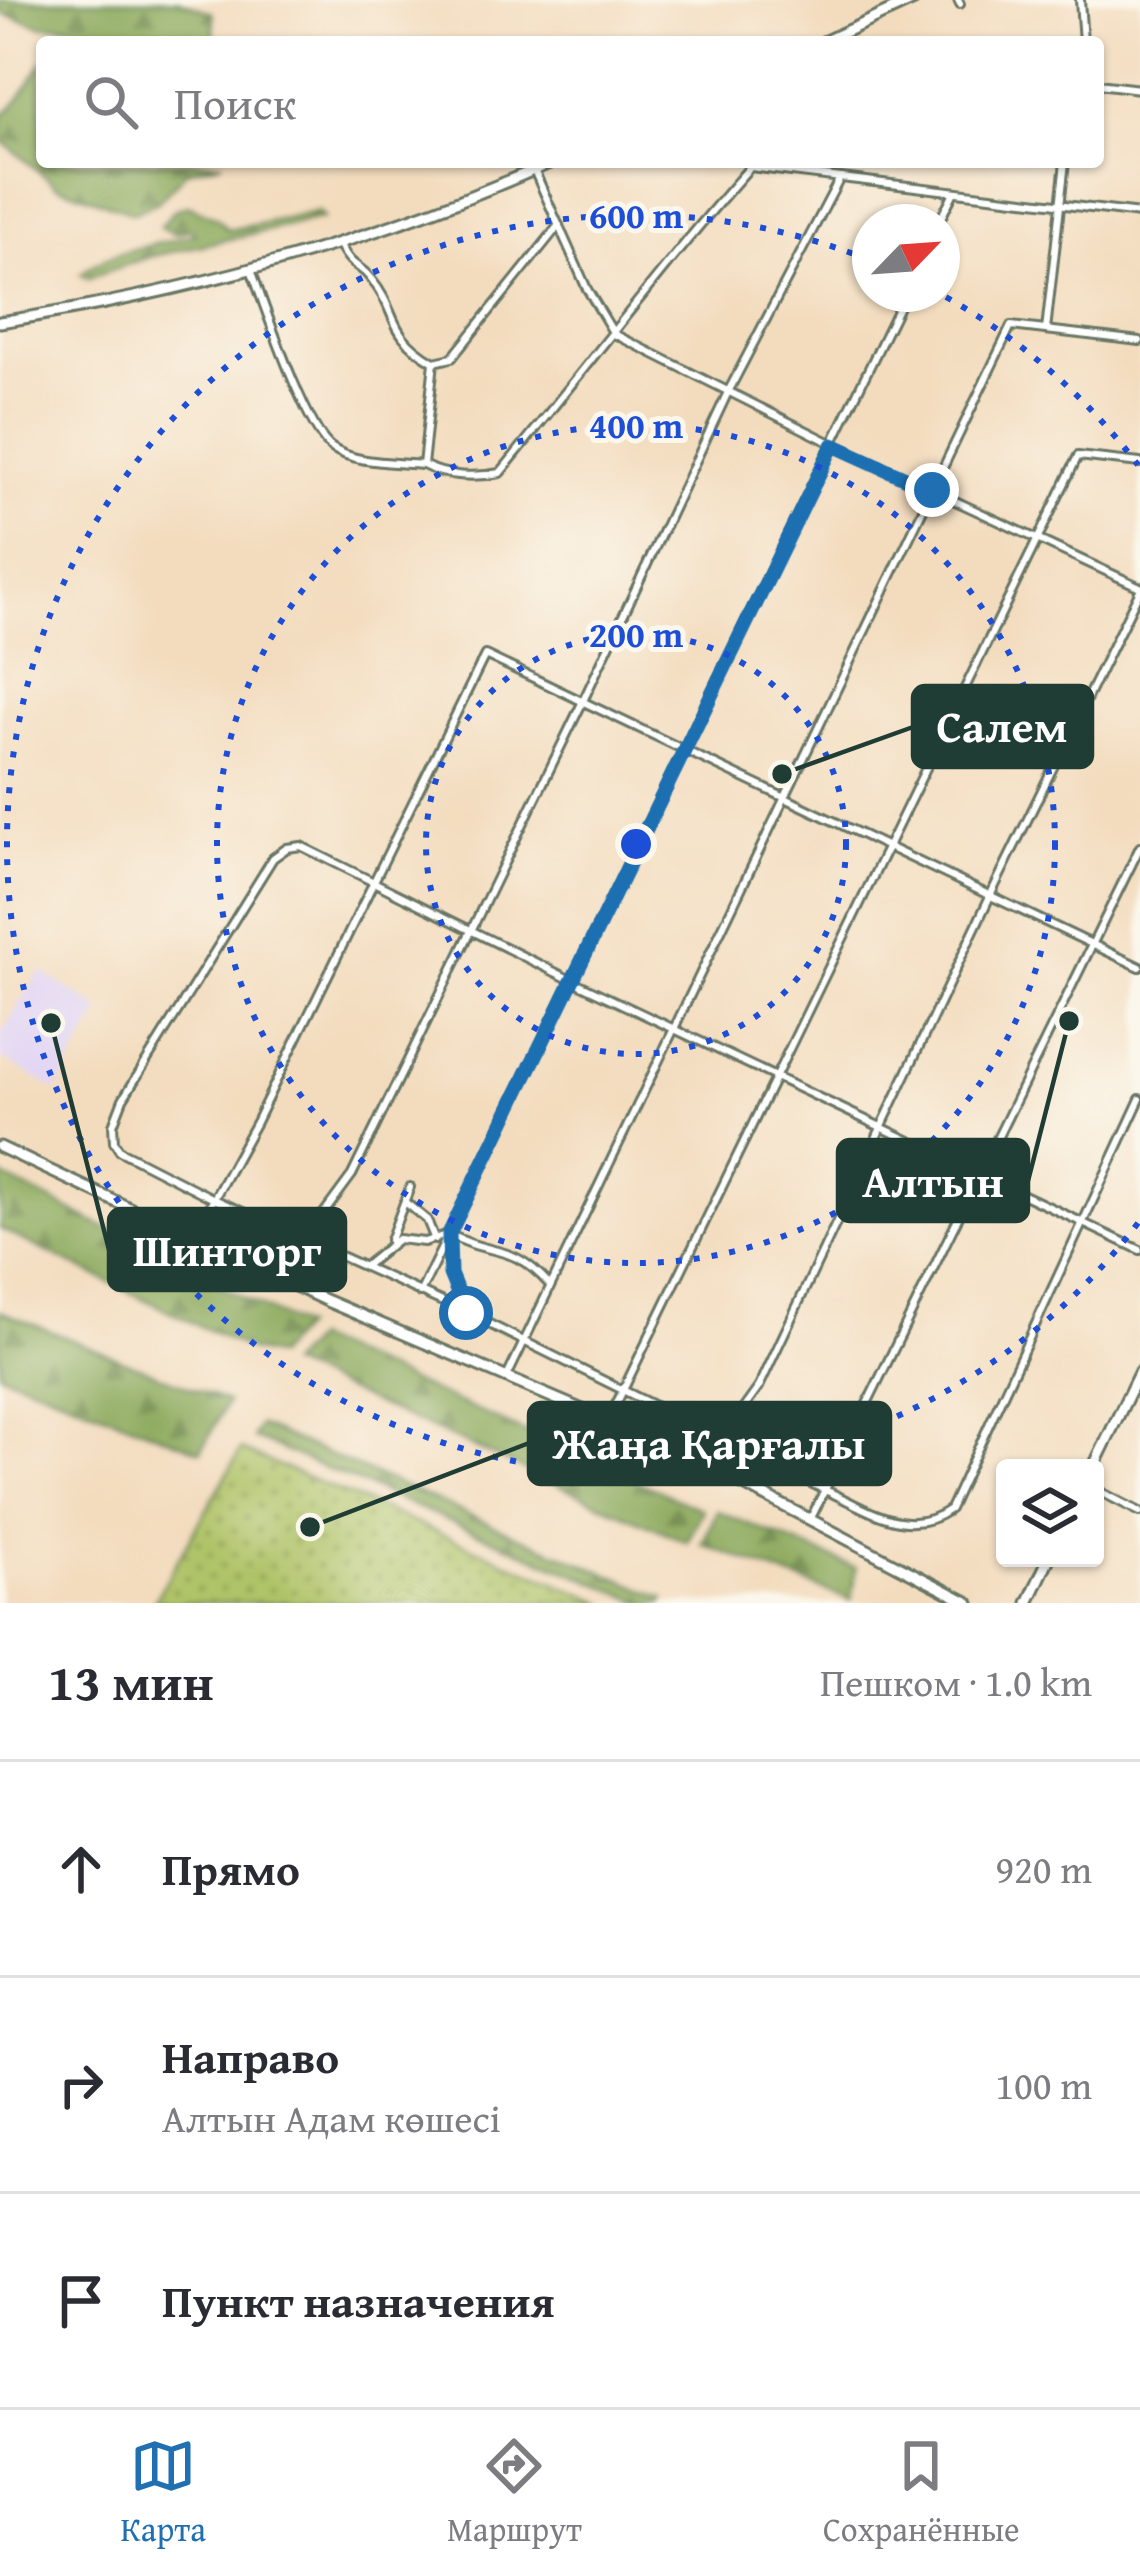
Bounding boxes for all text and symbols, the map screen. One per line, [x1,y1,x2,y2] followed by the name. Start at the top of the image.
[36,36,1104,168] search box
[78,69,144,135] icon: search
[174,70,296,135] text: Поиск
[589,188,684,241] text: 600 m
[852,204,960,312] north arrow
[589,398,684,451] text: 400 m
[905,463,959,517] route end
[589,607,684,660] text: 200 m
[913,686,1092,767] callout: Салем
[937,693,1067,758] text: Салем
[615,823,657,865] centre of rings
[838,1140,1028,1221] callout: Алтын
[862,1148,1004,1213] text: Алтын
[109,1209,345,1290] callout: Шинторг
[133,1217,321,1282] text: Шинторг
[439,1286,493,1340] route start
[529,1403,890,1484] callout: Жаңа Қарғалы
[552,1410,865,1475] text: Жаңа Қарғалы
[996,1459,1104,1567] map controls
[996,1459,1104,1567] button: layers
[48,1644,214,1719] text: 13 мин
[820,1653,1092,1710] text: Пешком · 1.0 km
[48,1836,114,1902] icon: ahead
[162,1836,300,1901] text: Прямо
[995,1840,1092,1897] text: 920 m
[162,2024,339,2089] text: Направо
[48,2052,114,2118] icon: right
[995,2056,1092,2113] text: 100 m
[162,2089,501,2146] text: Алтын Адам көшесі
[48,2268,114,2334] icon: arrive
[162,2268,555,2333] text: Пункт назначения
[121,2433,206,2553] tab: Карта
[447,2433,582,2553] tab: Маршрут
[823,2433,1020,2553] tab: Сохранённые

